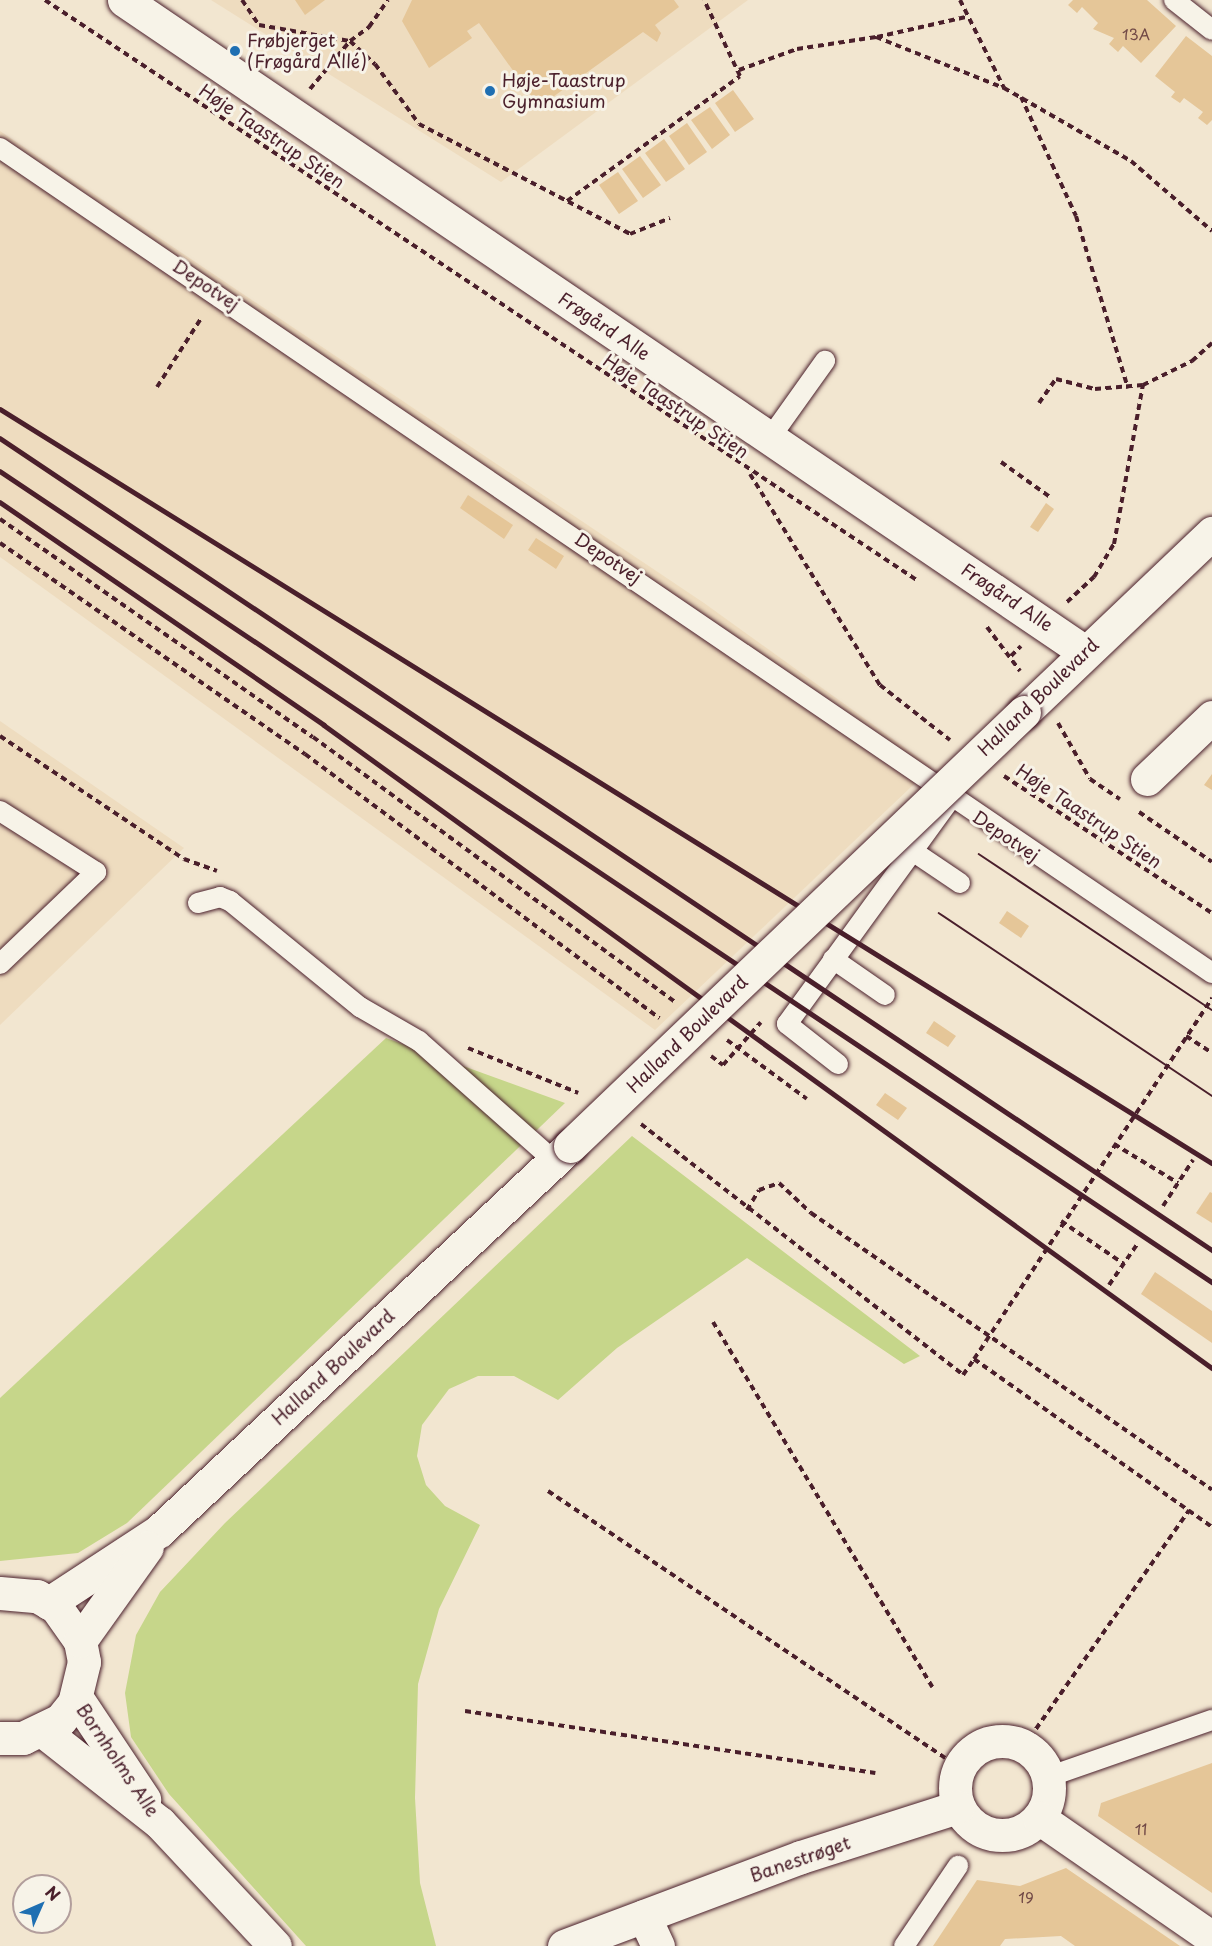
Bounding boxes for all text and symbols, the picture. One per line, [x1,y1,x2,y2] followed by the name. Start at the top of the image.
[1122,25,1150,43] house number: 13A
[247,30,369,72] place label: Frøbjerget (Frøgård Allé)
[228,44,242,58] marker: Frøbjerget (Frøgård Allé)
[502,70,626,112] place label: Høje-Taastrup Gymnasium
[195,79,349,193] street label: Høje Taastrup Stien
[483,84,497,98] marker: Høje-Taastrup Gymnasium
[169,255,243,315] street label: Depotvej
[553,287,655,365] street label: Frøgård Alle
[599,349,753,463] street label: Høje Taastrup Stien
[571,528,645,588] street label: Depotvej
[956,558,1058,636] street label: Frøgård Alle
[973,634,1103,760] street label: Halland Boulevard
[1012,759,1166,873] street label: Høje Taastrup Stien
[969,806,1043,866] street label: Depotvej
[622,971,752,1097] street label: Halland Boulevard
[267,1305,399,1429] street label: Halland Boulevard
[72,1699,164,1821] street label: Bornholms Alle
[1135,1820,1147,1838] house number: 11
[747,1832,853,1886] street label: Banestrøget
[12,1874,72,1934] north arrow
[40,1880,66,1906] text: N
[1018,1888,1034,1906] house number: 19

